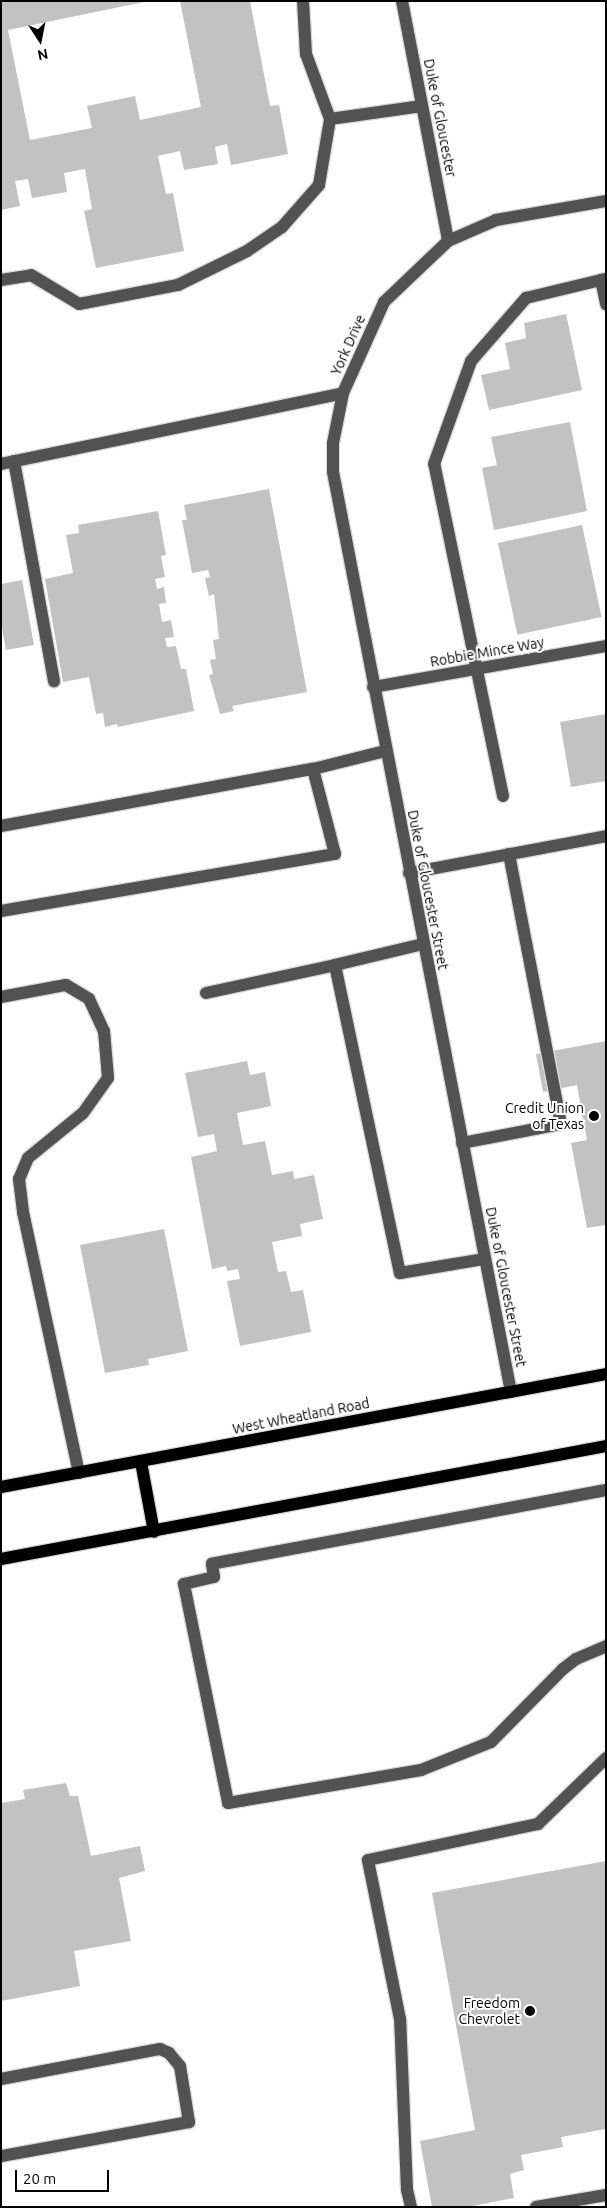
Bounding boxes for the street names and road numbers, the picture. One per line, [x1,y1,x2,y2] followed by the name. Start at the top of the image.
[420,57,460,179] street label: Duke of Gloucester
[327,312,369,378] street label: York Drive
[429,634,545,670] street label: Robbie Mince Way
[404,809,452,971] street label: Duke of Gloucester Street
[482,1206,530,1368] street label: Duke of Gloucester Street
[231,1394,371,1438] street label: West Wheatland Road

